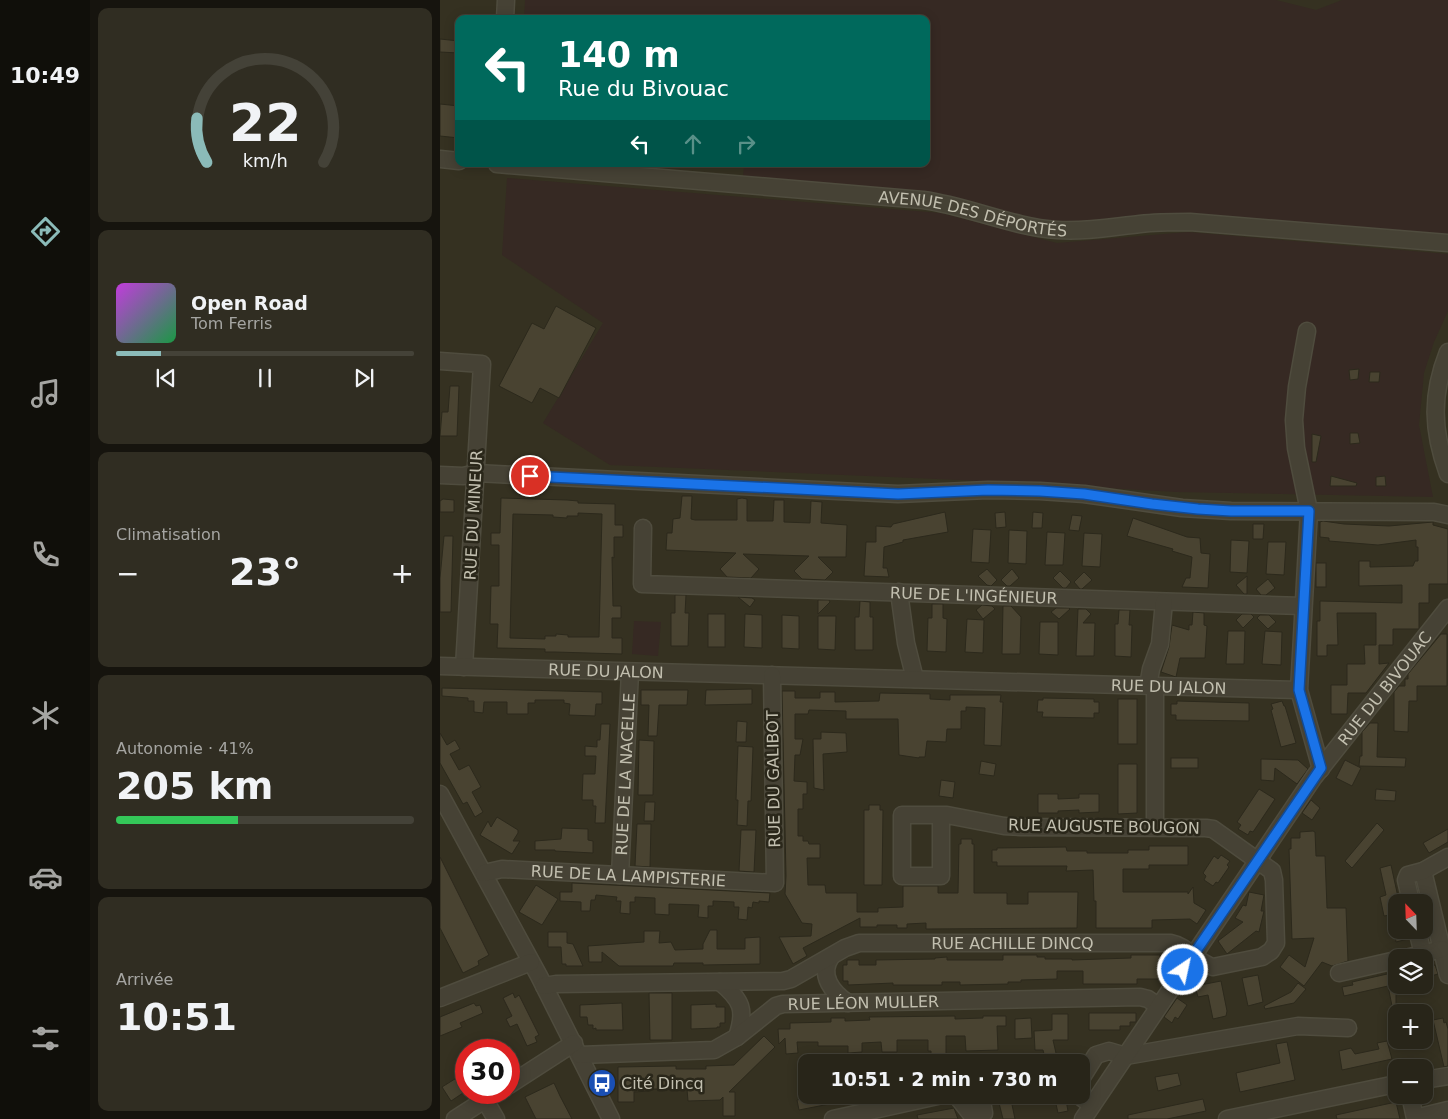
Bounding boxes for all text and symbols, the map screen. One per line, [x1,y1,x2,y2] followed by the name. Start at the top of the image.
[475,35,540,100] icon: left
[558,35,680,75] text: 140 m
[10,63,80,88] text: 10:49
[558,76,729,101] text: Rue du Bivouac
[229,93,301,153] text: 22
[626,130,654,158] icon: left
[679,130,707,158] icon: ahead
[732,130,760,158] icon: right
[242,150,288,171] text: km/h
[878,187,1067,240] street label: AVENUE DES DÉPORTÉS
[28,214,63,249] icon: directions
[191,292,308,314] text: Open Road
[191,314,272,333] text: Tom Ferris
[152,364,180,392] icon: previous
[251,364,279,392] icon: pause
[350,364,378,392] icon: next
[28,376,63,411] icon: music
[461,449,486,581] street label: RUE DU MINEUR
[509,455,551,497] pin
[516,462,544,490] icon: arrive
[116,525,221,544] text: Climatisation
[28,537,63,572] icon: phone
[229,550,301,594] text: 23°
[116,557,139,590] text: −
[391,557,414,590] text: +
[890,583,1058,608] street label: RUE DE L'INGÉNIEUR
[1334,628,1436,749] street label: RUE DU BIVOUAC
[548,660,664,682] street label: RUE DU JALON
[1111,676,1227,698] street label: RUE DU JALON
[612,692,639,856] street label: RUE DE LA NACELLE
[28,698,63,733] icon: climate
[763,710,784,848] street label: RUE DU GALIBOT
[116,739,254,758] text: Autonomie · 41%
[116,764,273,808] text: 205 km
[1008,815,1200,838] street label: RUE AUGUSTE BOUGON
[28,860,63,895] icon: car
[530,861,726,890] street label: RUE DE LA LAMPISTERIE
[1388,894,1432,939] north arrow
[1388,894,1433,1104] map controls
[931,934,1094,953] street label: RUE ACHILLE DINCQ
[1156,943,1208,995] position arrow
[1388,949,1433,994] button: layers
[116,970,173,989] text: Arrivée
[788,992,939,1014] street label: RUE LÉON MULLER
[116,995,237,1039] text: 10:51
[1388,1004,1433,1049] button: +
[28,1021,63,1056] icon: filters
[455,1039,520,1104] speed limit sign: 30
[1388,1059,1433,1104] button: −
[587,1068,617,1098] bus stop icon: Cité Dincq
[830,1068,1058,1090] text: 10:51 · 2 min · 730 m
[621,1074,704,1093] place label: Cité Dincq

